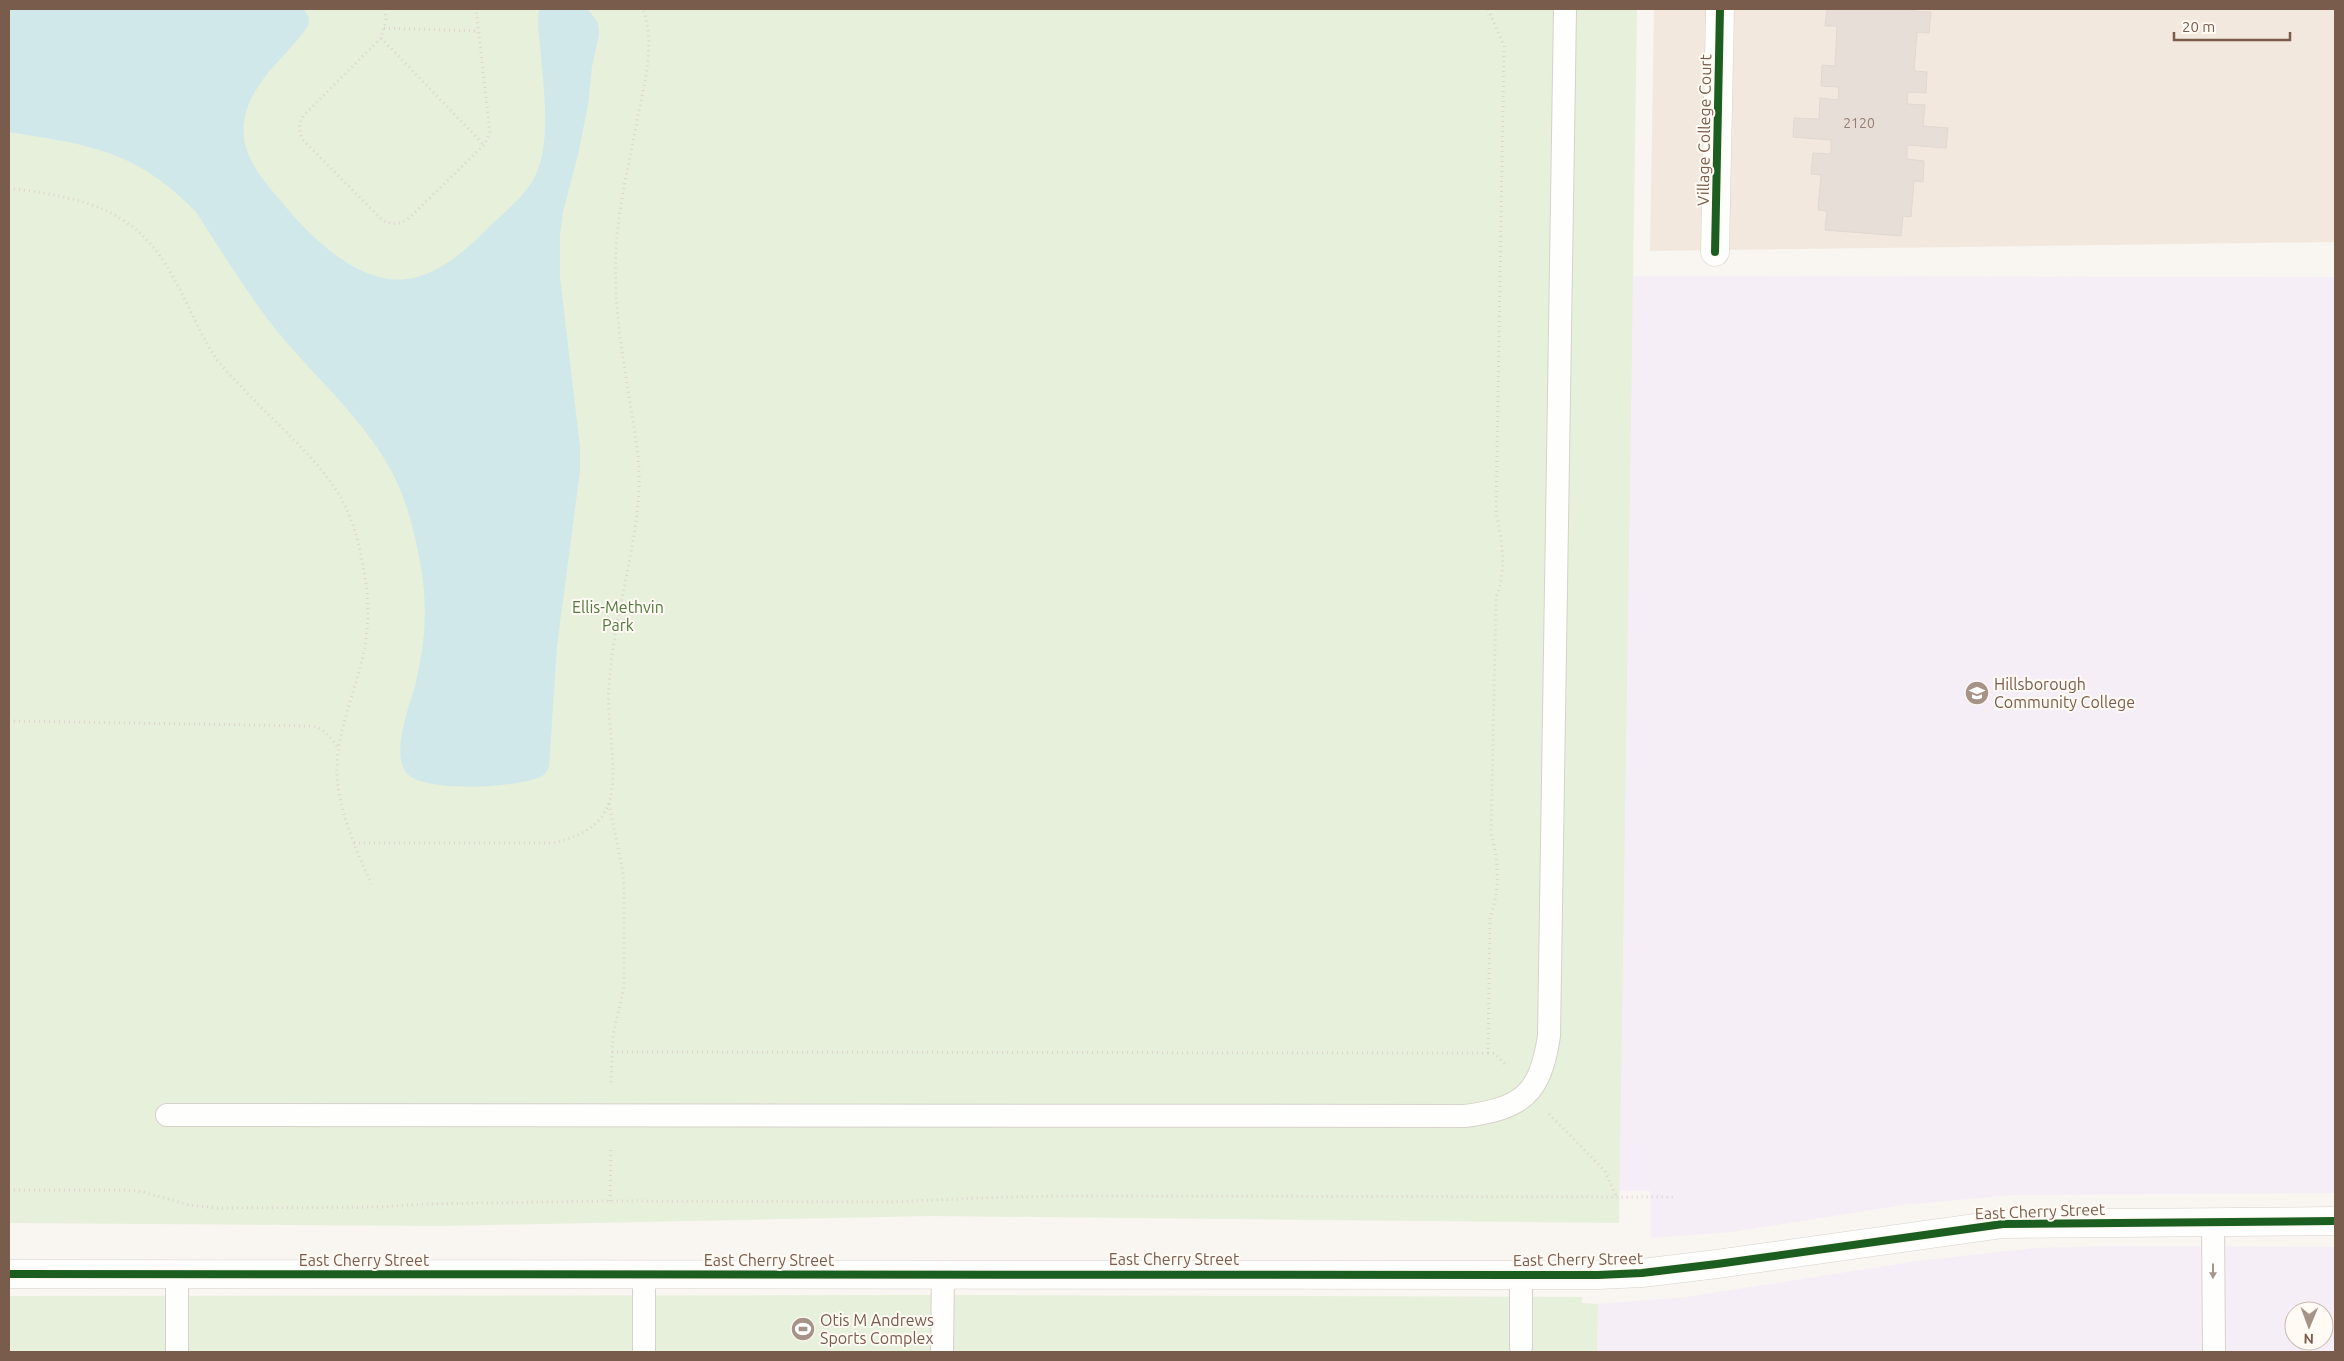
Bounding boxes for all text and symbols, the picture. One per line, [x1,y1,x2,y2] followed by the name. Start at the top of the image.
[2174,10,2290,42] scale bar
[2182,18,2215,35] text: 20 m
[1694,53,1714,206] street label: Village College Court
[1843,115,1875,131] house number: 2120
[572,598,664,634] park label: Ellis-Methvin Park
[1994,675,2135,711] place label: Hillsborough Community College
[1964,680,1990,706] school or university icon: Hillsborough Community College
[1975,1200,2106,1222] street label: East Cherry Street
[1513,1249,1644,1269] street label: East Cherry Street
[1109,1250,1240,1268] street label: East Cherry Street
[299,1251,430,1269] street label: East Cherry Street
[704,1251,835,1269] street label: East Cherry Street
[2209,1263,2217,1279] one-way arrow
[2284,1301,2334,1351] north arrow
[820,1311,934,1347] place label: Otis M Andrews Sports Complex
[790,1316,816,1342] sports icon: Otis M Andrews Sports Complex
[2303,1331,2314,1347] text: N

